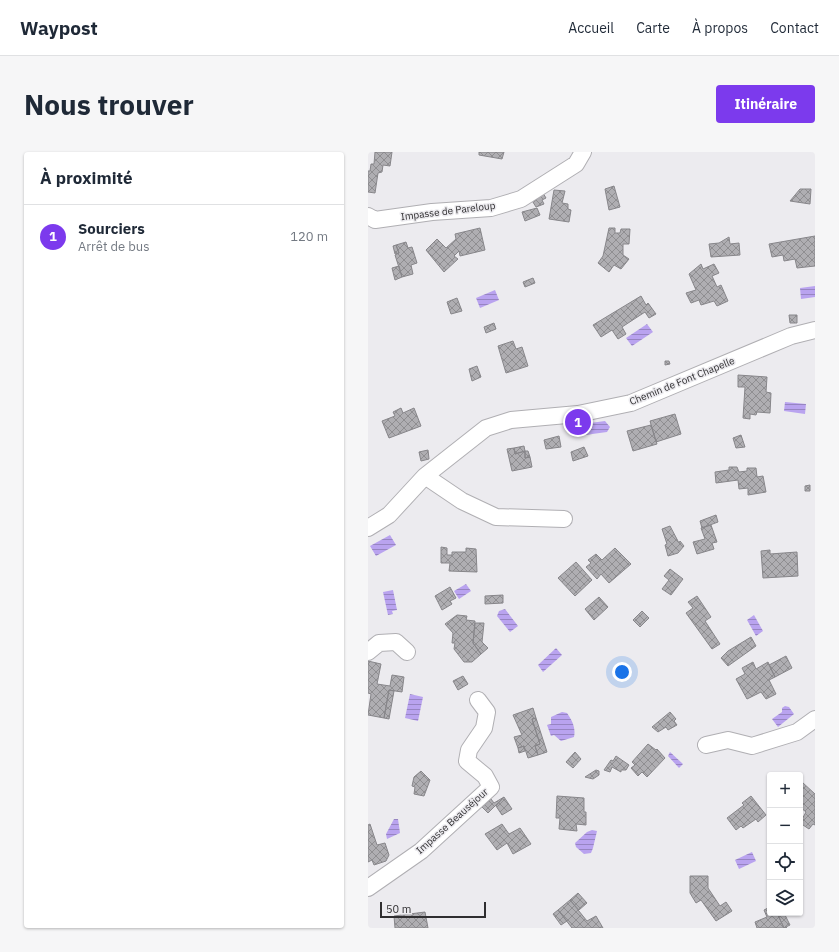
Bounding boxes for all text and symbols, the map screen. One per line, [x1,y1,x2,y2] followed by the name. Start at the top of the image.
[20,16,98,40] text: Waypost
[568,19,614,37] text: Accueil
[636,19,670,37] text: Carte
[692,19,748,37] text: À propos
[770,19,819,37] text: Contact
[716,85,815,123] button: Itinéraire
[24,86,194,123] text: Nous trouver
[40,167,133,189] text: À proximité
[400,199,496,223] street label: Impasse de Pareloup
[78,219,145,238] text: Sourciers
[49,228,57,245] text: 1
[290,228,328,245] text: 120 m
[78,238,150,255] text: Arrêt de bus
[628,354,737,408] street label: Chemin de Font Chapelle
[565,407,591,437] pin: 1
[612,662,632,682] your location
[767,772,803,916] map controls
[767,772,803,808] button: +
[413,785,491,857] street label: Impasse Beauséjour
[767,808,803,844] button: −
[767,844,803,880] button: locate
[767,880,803,916] button: layers
[380,900,486,919] scale bar
[386,902,411,916] text: 50 m

